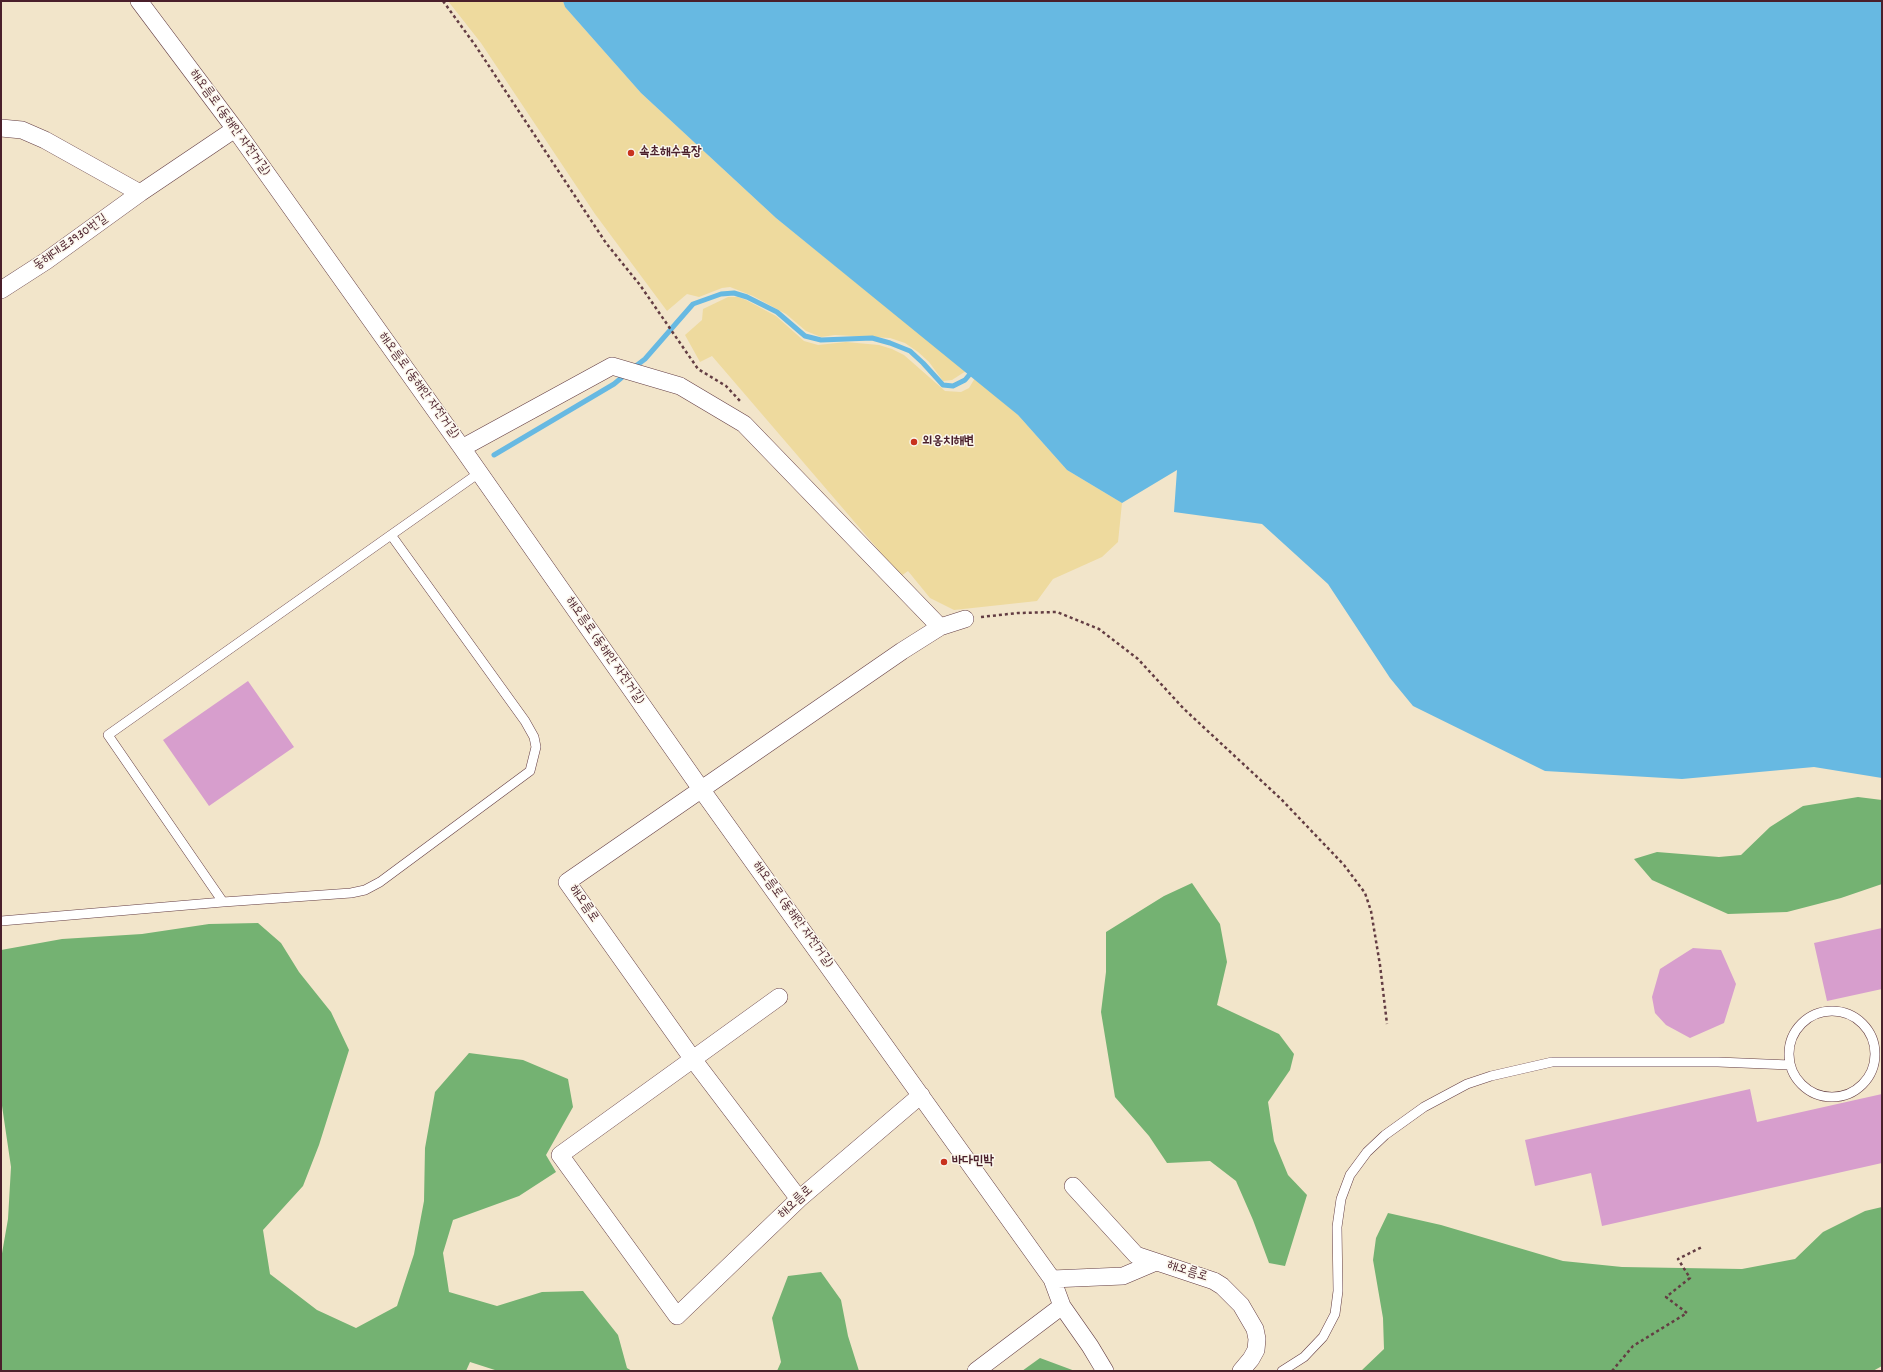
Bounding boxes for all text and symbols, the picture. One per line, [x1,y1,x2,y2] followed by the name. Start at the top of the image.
[185,67,273,179] street label: 해오름로 (동해안 자전거길)
[639,145,702,161] place label: 속초해수욕장
[626,148,636,158] marker: 속초해수욕장
[31,212,111,274] street label: 동해대로3930번길
[374,330,462,442] street label: 해오름로 (동해안 자전거길)
[922,434,974,450] place label: 외옹치해변
[909,437,919,447] marker: 외옹치해변
[561,594,647,708] street label: 해오름로 (동해안 자전거길)
[748,859,836,971] street label: 해오름로 (동해안 자전거길)
[565,882,601,926] street label: 해오름로
[952,1154,994,1170] place label: 바다민박
[939,1157,949,1167] marker: 바다민박
[775,1183,817,1223] street label: 해오름로
[1165,1258,1209,1286] street label: 해오름로

